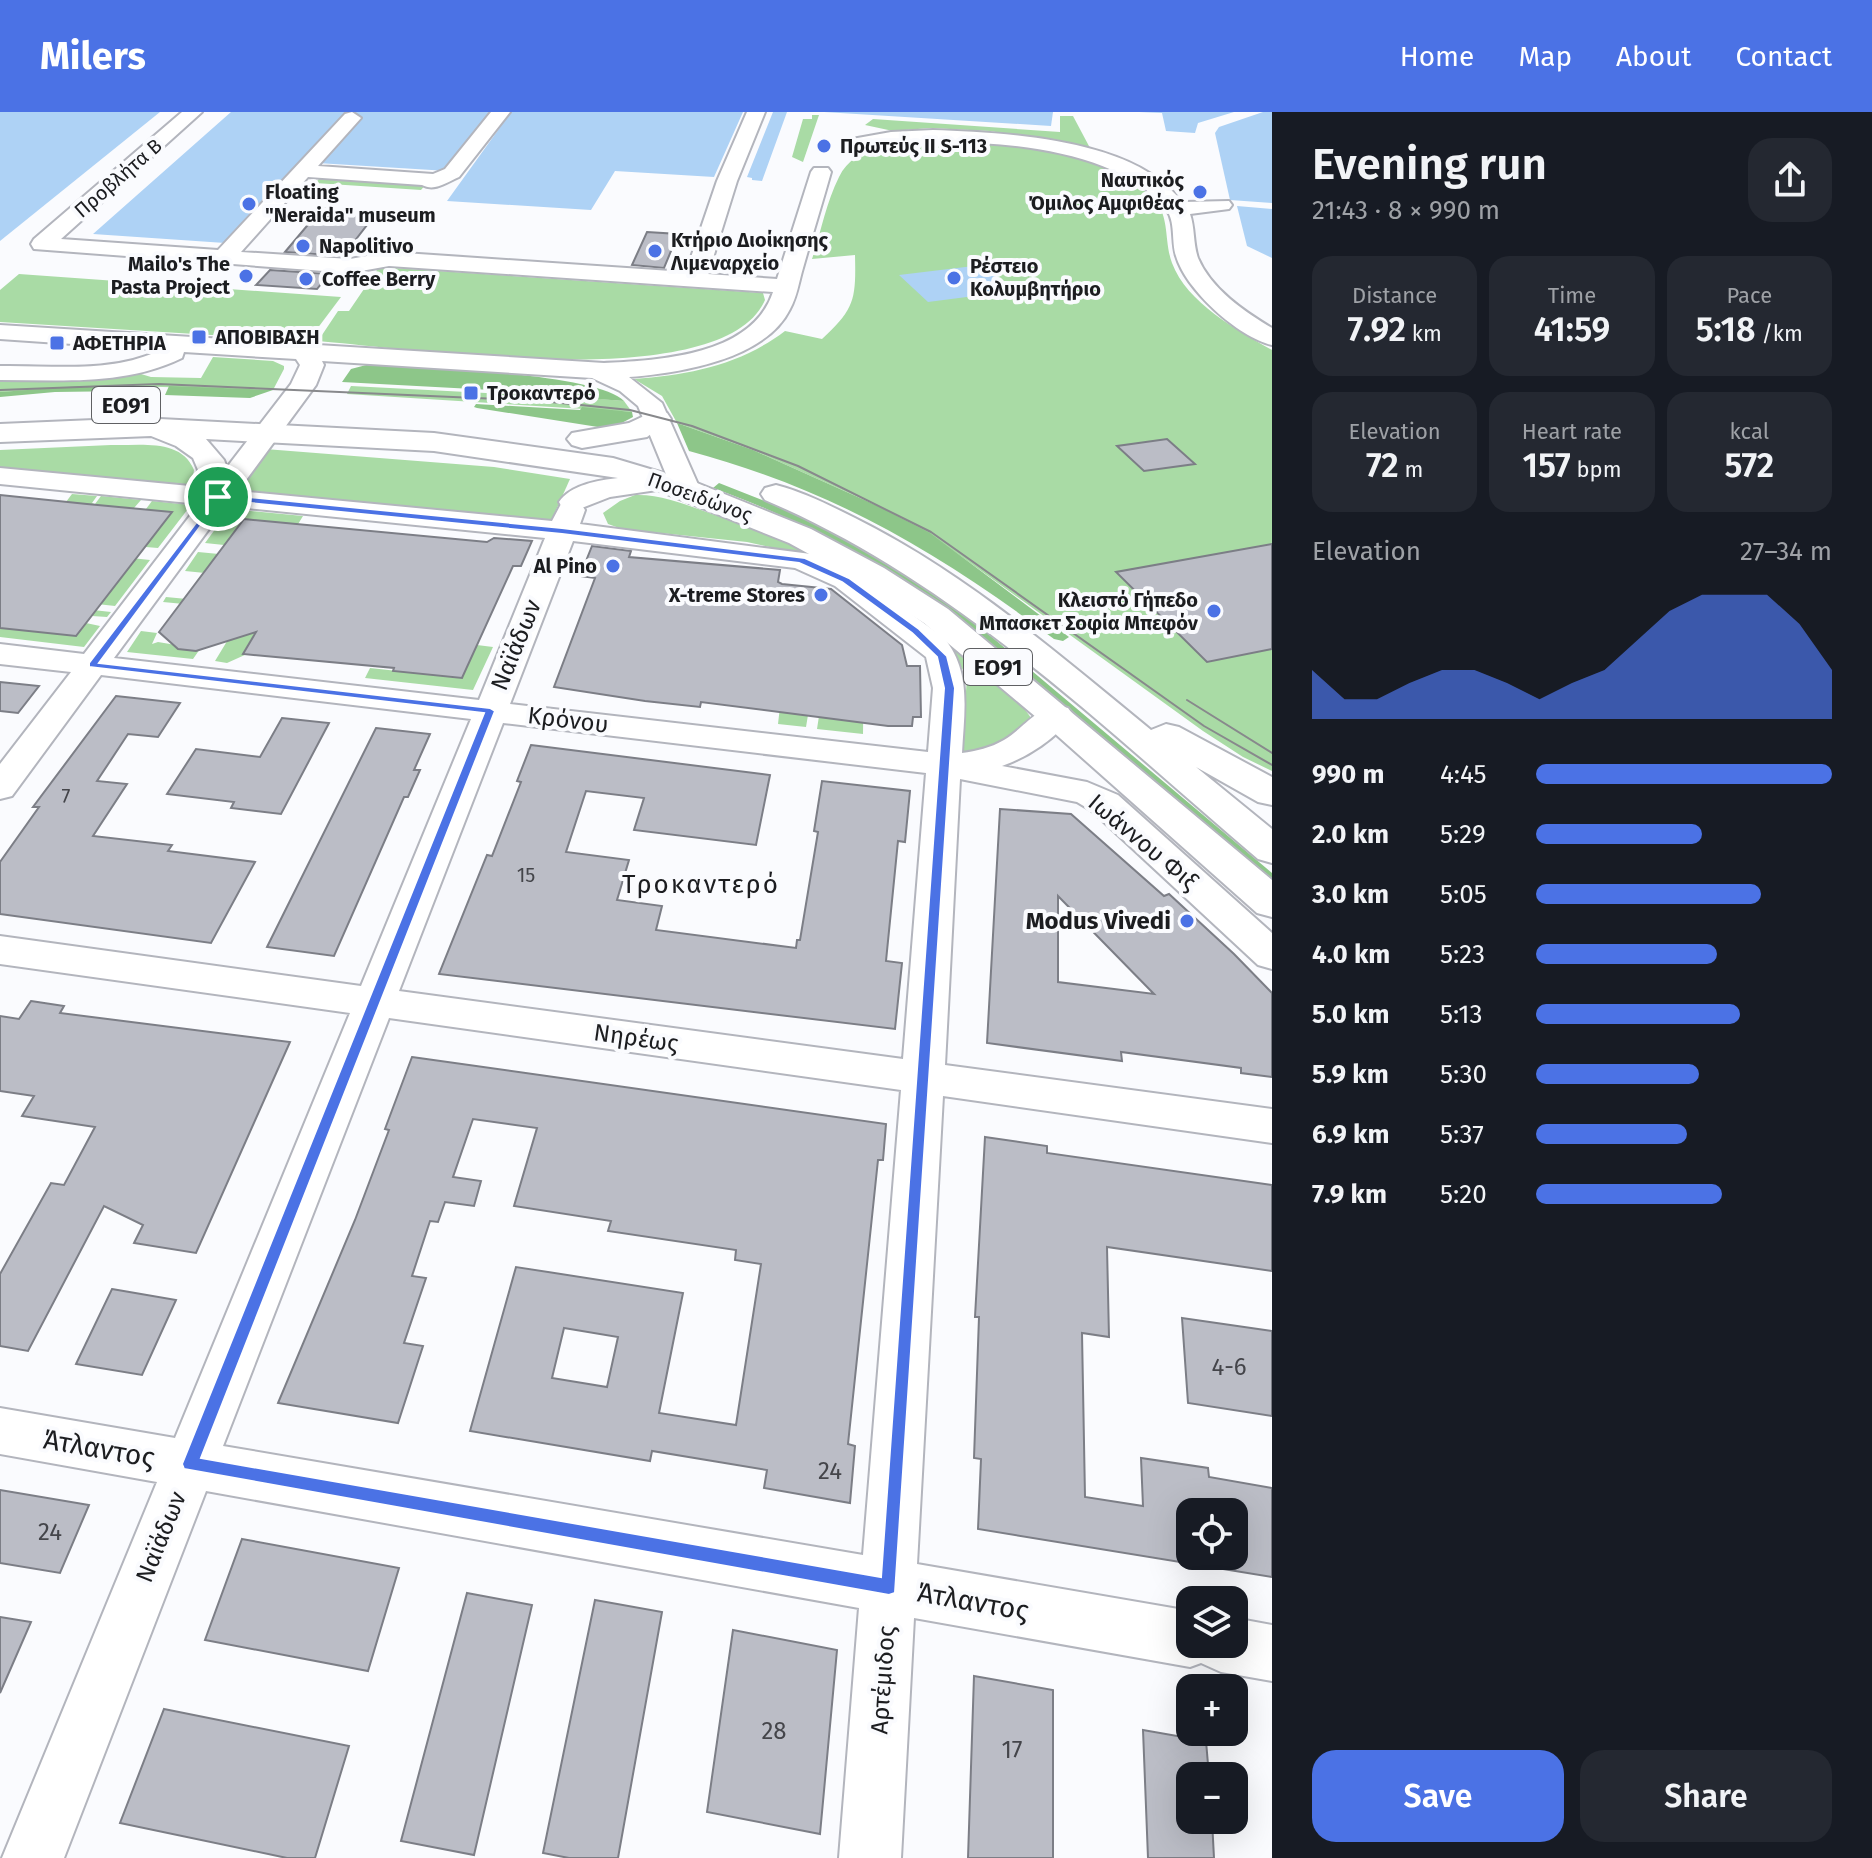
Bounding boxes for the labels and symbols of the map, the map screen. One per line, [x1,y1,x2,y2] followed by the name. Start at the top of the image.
[69,133,167,223] street label: Προβλήτα Β
[840,134,987,158] place label: Πρωτεύς ΙΙ S-113
[815,137,833,155] marker: Πρωτεύς ΙΙ S-113
[1028,168,1184,215] place label: Ναυτικός Όμιλος Αμφιθέας
[265,180,436,227] place label: Floating "Neraida" museum
[1191,183,1209,201] marker: Ναυτικός Όμιλος Αμφιθέας
[240,195,258,213] marker: Floating "Neraida" museum
[670,228,829,275] place label: Κτήριο Διοίκησης Λιμεναρχείο
[319,234,414,258] place label: Napolitivo
[294,237,312,255] marker: Napolitivo
[646,242,664,260] marker: Κτήριο Διοίκησης Λιμεναρχείο
[111,252,230,299] place label: Mailo's The Pasta Project
[970,254,1101,301] place label: Ρέστειο Κολυμβητήριο
[237,267,255,285] marker: Mailo's The Pasta Project
[322,267,436,291] place label: Coffee Berry
[945,269,963,287] marker: Ρέστειο Κολυμβητήριο
[297,270,315,288] marker: Coffee Berry
[214,325,320,349] place label: ΑΠΟΒΙΒΑΣΗ
[190,328,208,346] marker: ΑΠΟΒΙΒΑΣΗ
[72,331,167,355] place label: ΑΦΕΤΗΡΙΑ
[48,334,66,352] marker: ΑΦΕΤΗΡΙΑ
[487,381,596,405] place label: Τροκαντερό
[462,384,480,402] marker: Τροκαντερό
[92,387,160,423] road number: ΕΟ91
[184,463,252,531] pin
[644,467,756,527] street label: Ποσειδώνος
[533,554,597,578] place label: Al Pino
[604,557,622,575] marker: Al Pino
[668,583,805,607] place label: X-treme Stores
[812,586,830,604] marker: X-treme Stores
[979,588,1199,635] place label: Κλειστό Γήπεδο Μπασκετ Σοφία Μπεφόν
[485,595,547,694] street label: Ναϊάδων
[1205,602,1223,620] marker: Κλειστό Γήπεδο Μπασκετ Σοφία Μπεφόν
[964,649,1032,685] road number: ΕΟ91
[526,701,610,739] street label: Κρόνου
[62,784,71,808] house number: 7
[1083,788,1204,896] street label: Ιωάννου Φιξ
[517,863,535,887] house number: 15
[622,869,780,900] district label: Τροκαντερό
[1026,907,1171,935] place label: Modus Vivedi
[1178,912,1196,930] marker: Modus Vivedi
[592,1018,680,1058] street label: Νηρέως
[1211,1353,1247,1381] house number: 4-6
[41,1422,157,1475] street label: Άτλαντος
[818,1457,842,1485] house number: 24
[130,1487,192,1586] street label: Ναϊάδων
[38,1518,62,1546] house number: 24
[915,1575,1031,1628] street label: Άτλαντος
[865,1625,901,1735] street label: Αρτέμιδος
[761,1717,787,1745] house number: 28
[1001,1736,1023,1764] house number: 17

